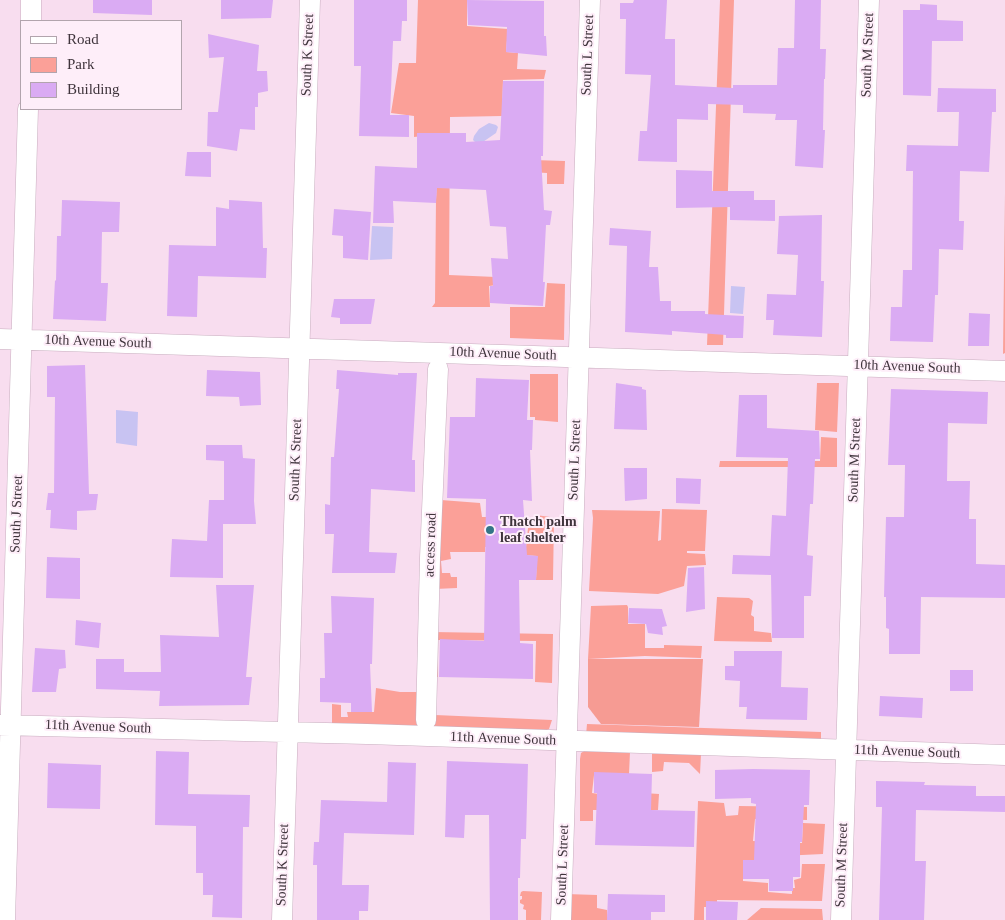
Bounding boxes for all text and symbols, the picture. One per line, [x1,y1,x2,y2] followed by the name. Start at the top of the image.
[858,12,878,98] street label: South M Street
[298,14,318,96] street label: South K Street
[578,14,598,96] street label: South L Street
[20,20,182,110] legend
[67,31,99,47] text: Road
[67,56,95,72] text: Park
[67,81,120,97] text: Building
[44,332,152,352] street label: 10th Avenue South
[449,344,557,364] street label: 10th Avenue South
[853,357,961,377] street label: 10th Avenue South
[845,417,865,503] street label: South M Street
[286,419,306,501] street label: South K Street
[565,419,585,501] street label: South L Street
[7,475,27,553] street label: South J Street
[421,513,441,577] street label: access road
[500,514,577,546] place label: Thatch palm leaf shelter
[484,524,496,536] marker: Thatch palm leaf shelter
[44,717,152,737] street label: 11th Avenue South
[449,729,557,749] street label: 11th Avenue South
[853,742,961,762] street label: 11th Avenue South
[832,822,852,908] street label: South M Street
[273,824,293,906] street label: South K Street
[553,824,573,906] street label: South L Street

